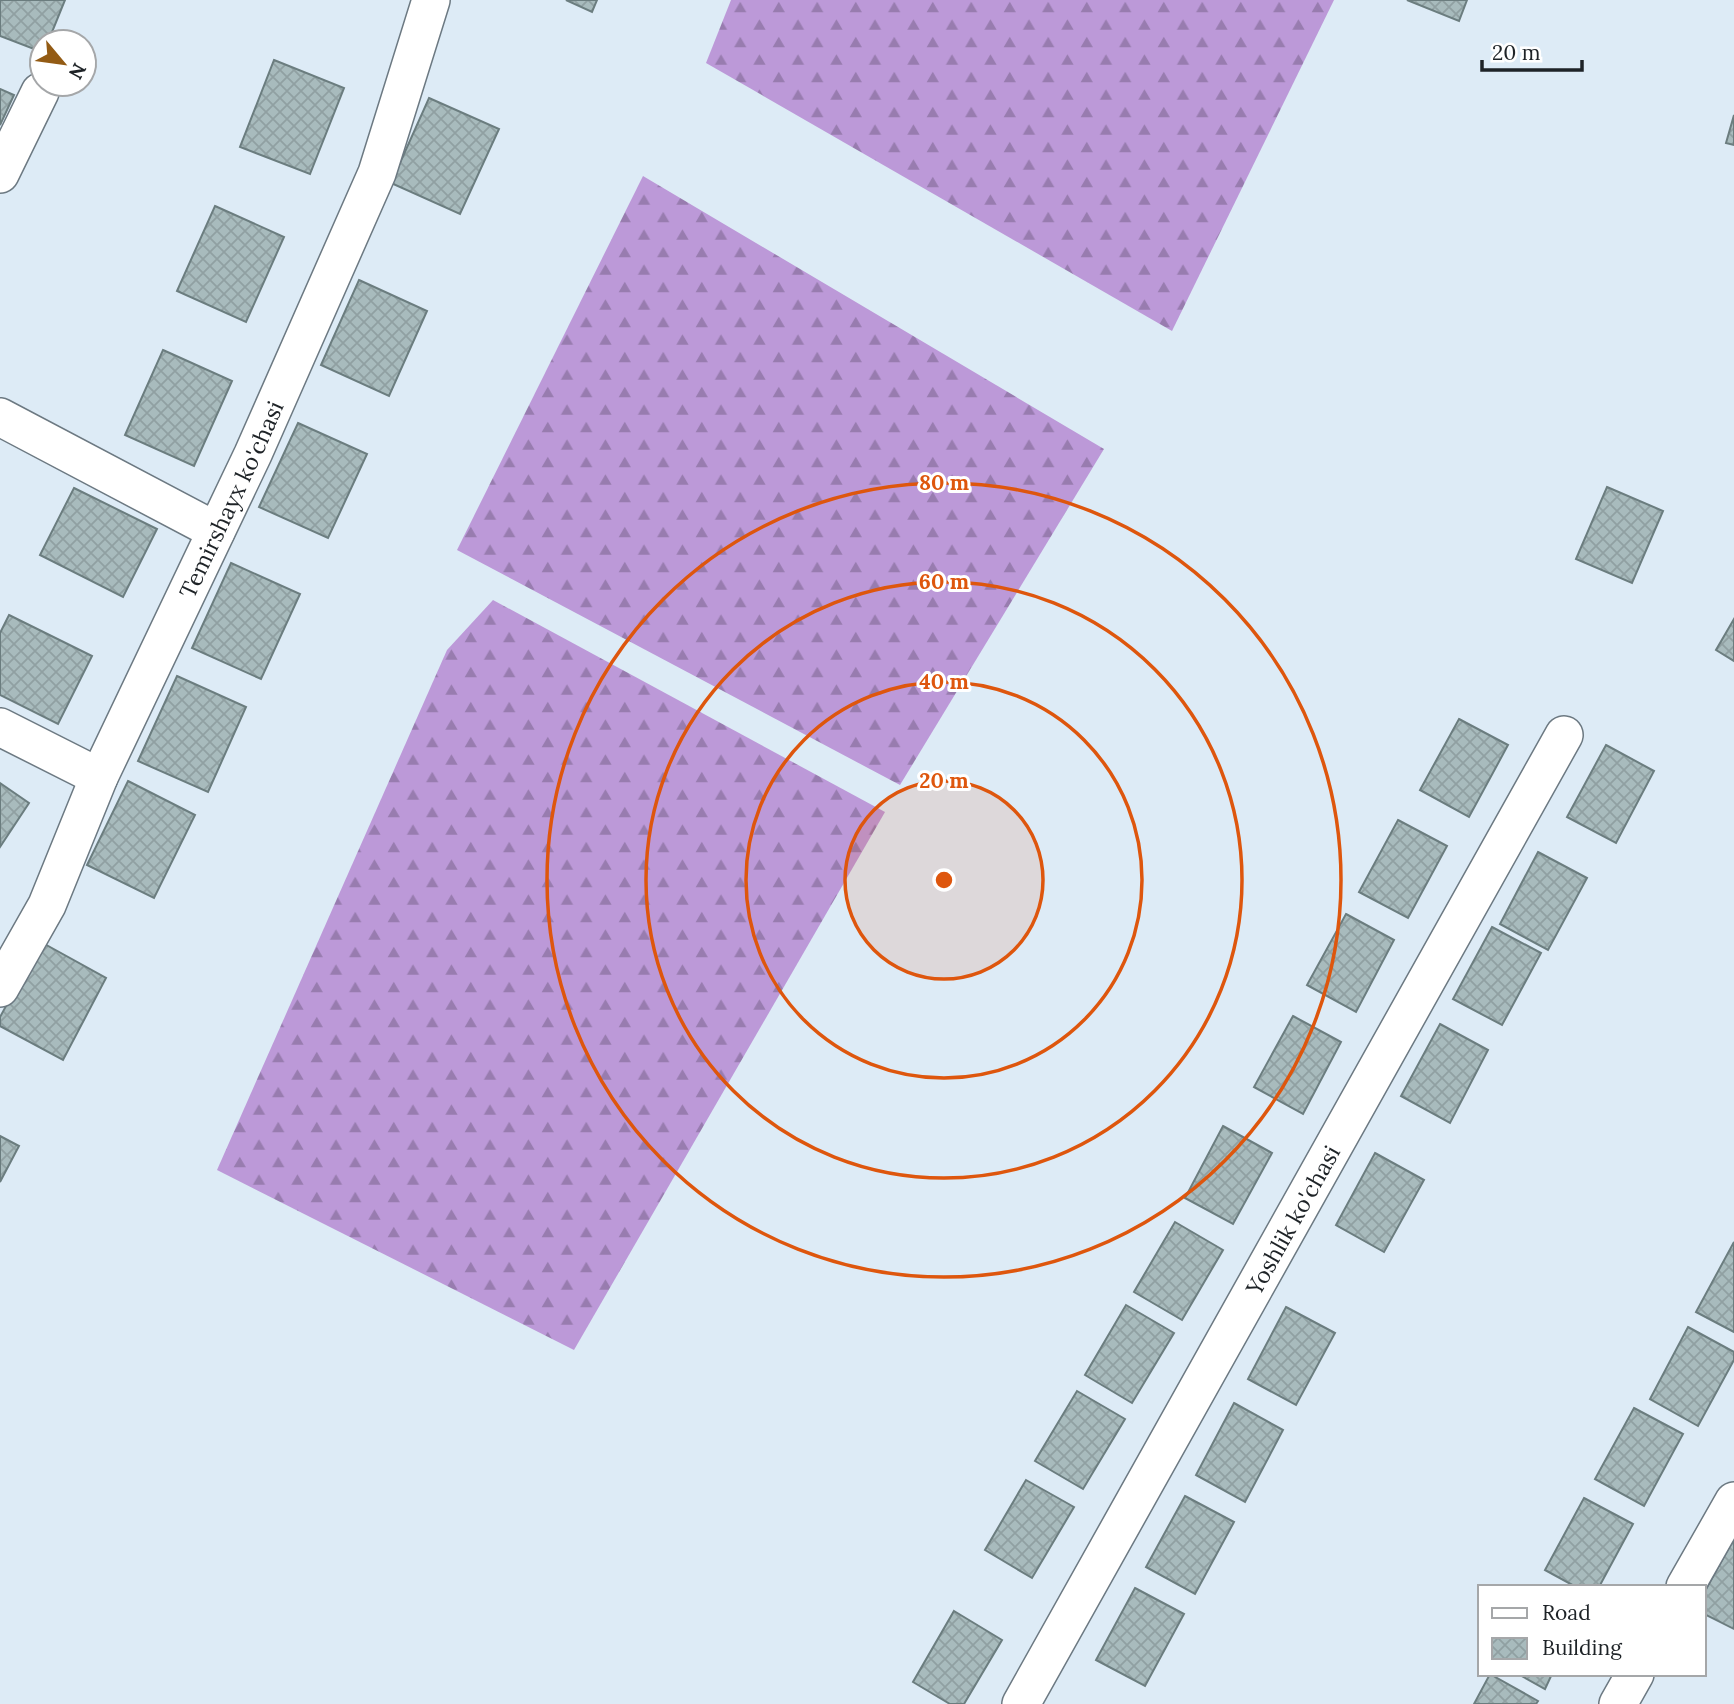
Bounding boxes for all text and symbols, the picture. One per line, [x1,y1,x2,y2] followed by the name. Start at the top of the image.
[28,28,98,98] north arrow
[1482,28,1582,72] scale bar
[1492,39,1541,66] text: 20 m
[64,59,92,84] text: N
[172,396,289,602] street label: Temirshayx ko'chasi
[919,469,969,496] text: 80 m
[919,568,969,595] text: 60 m
[919,668,969,695] text: 40 m
[919,767,969,794] text: 20 m
[932,868,956,892] centre of rings
[1238,1140,1346,1301] street label: Yoshlik ko'chasi
[1478,1585,1706,1676] legend
[1542,1599,1591,1626] text: Road
[1542,1634,1622,1661] text: Building

